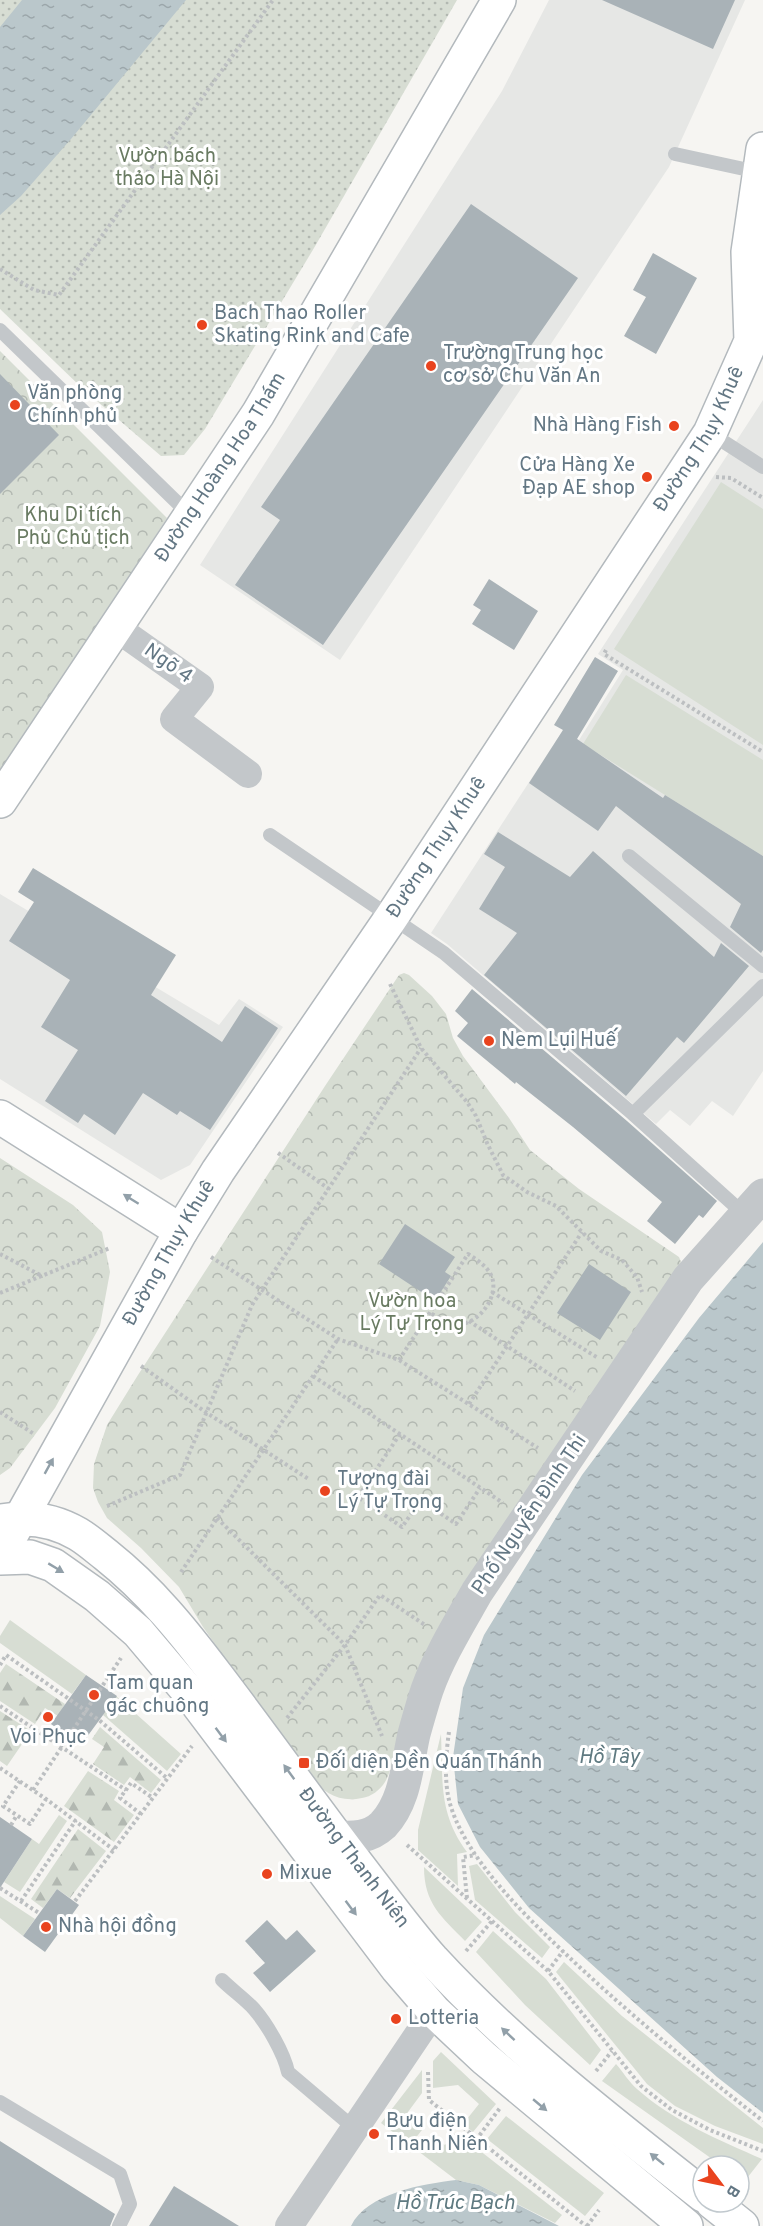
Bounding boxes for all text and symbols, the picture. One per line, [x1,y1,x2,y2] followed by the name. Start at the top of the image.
[115,144,219,193] park label: Vườn bách thảo Hà Nội
[214,301,410,350] place label: Bach Thao Roller Skating Rink and Cafe
[195,318,209,332] marker: Bach Thao Roller Skating Rink and Cafe
[443,341,604,390] place label: Trường Trung học cơ sở Chu Văn An
[424,359,438,373] marker: Trường Trung học cơ sở Chu Văn An
[648,363,751,517] street label: Đường Thụy Khuê
[149,368,292,568] street label: Đường Hoàng Hoa Thám
[27,381,122,430] place label: Văn phòng Chính phủ
[8,398,22,412] marker: Văn phòng Chính phủ
[533,413,662,439] place label: Nhà Hàng Fish
[667,419,681,433] marker: Nhà Hàng Fish
[519,453,635,502] place label: Cửa Hàng Xe Đạp AE shop
[640,470,654,484] marker: Cửa Hàng Xe Đạp AE shop
[16,503,130,552] park label: Khu Di tích Phủ Chủ tịch
[139,638,197,690] street label: Ngõ 4
[381,772,493,924] street label: Đường Thụy Khuê
[501,1027,619,1054] place label: Nem Lụi Huế
[482,1034,496,1048] marker: Nem Lụi Huế
[117,1176,222,1331] street label: Đường Thụy Khuê
[123,1194,140,1205] one-way arrow
[359,1289,465,1338] park label: Vườn hoa Lý Tự Trọng
[465,1429,593,1600] street label: Phố Nguyễn Đình Thi
[44,1457,54,1474] one-way arrow
[337,1467,442,1516] place label: Tượng đài Lý Tự Trọng
[318,1484,332,1498] marker: Tượng đài Lý Tự Trọng
[48,1563,65,1573] one-way arrow
[106,1671,209,1720] place label: Tam quan gác chuông
[87,1688,101,1702] marker: Tam quan gác chuông
[41,1710,55,1724] marker: Voi Phục
[9,1725,87,1751] place label: Voi Phục
[215,1727,228,1743] one-way arrow
[579,1744,641,1771] water label: Hồ Tây
[316,1749,542,1776] place label: Đối diện Đền Quán Thánh
[297,1756,311,1770] marker: Đối diện Đền Quán Thánh
[283,1764,295,1780] one-way arrow
[292,1783,415,1934] street label: Đường Thanh Niên
[279,1861,332,1887] place label: Mixue
[260,1867,274,1881] marker: Mixue
[345,1900,357,1915] one-way arrow
[58,1913,177,1940] place label: Nhà hội đồng
[39,1920,53,1934] marker: Nhà hội đồng
[408,2006,479,2032] place label: Lotteria
[389,2012,403,2026] marker: Lotteria
[500,2027,515,2041] one-way arrow
[532,2099,548,2112] one-way arrow
[386,2109,488,2158] place label: Bưu điện Thanh Niên
[367,2127,381,2141] marker: Bưu điện Thanh Niên
[649,2152,665,2165] one-way arrow
[691,2154,751,2214] north arrow
[721,2181,743,2201] text: B
[395,2190,515,2217] water label: Hồ Trúc Bạch

